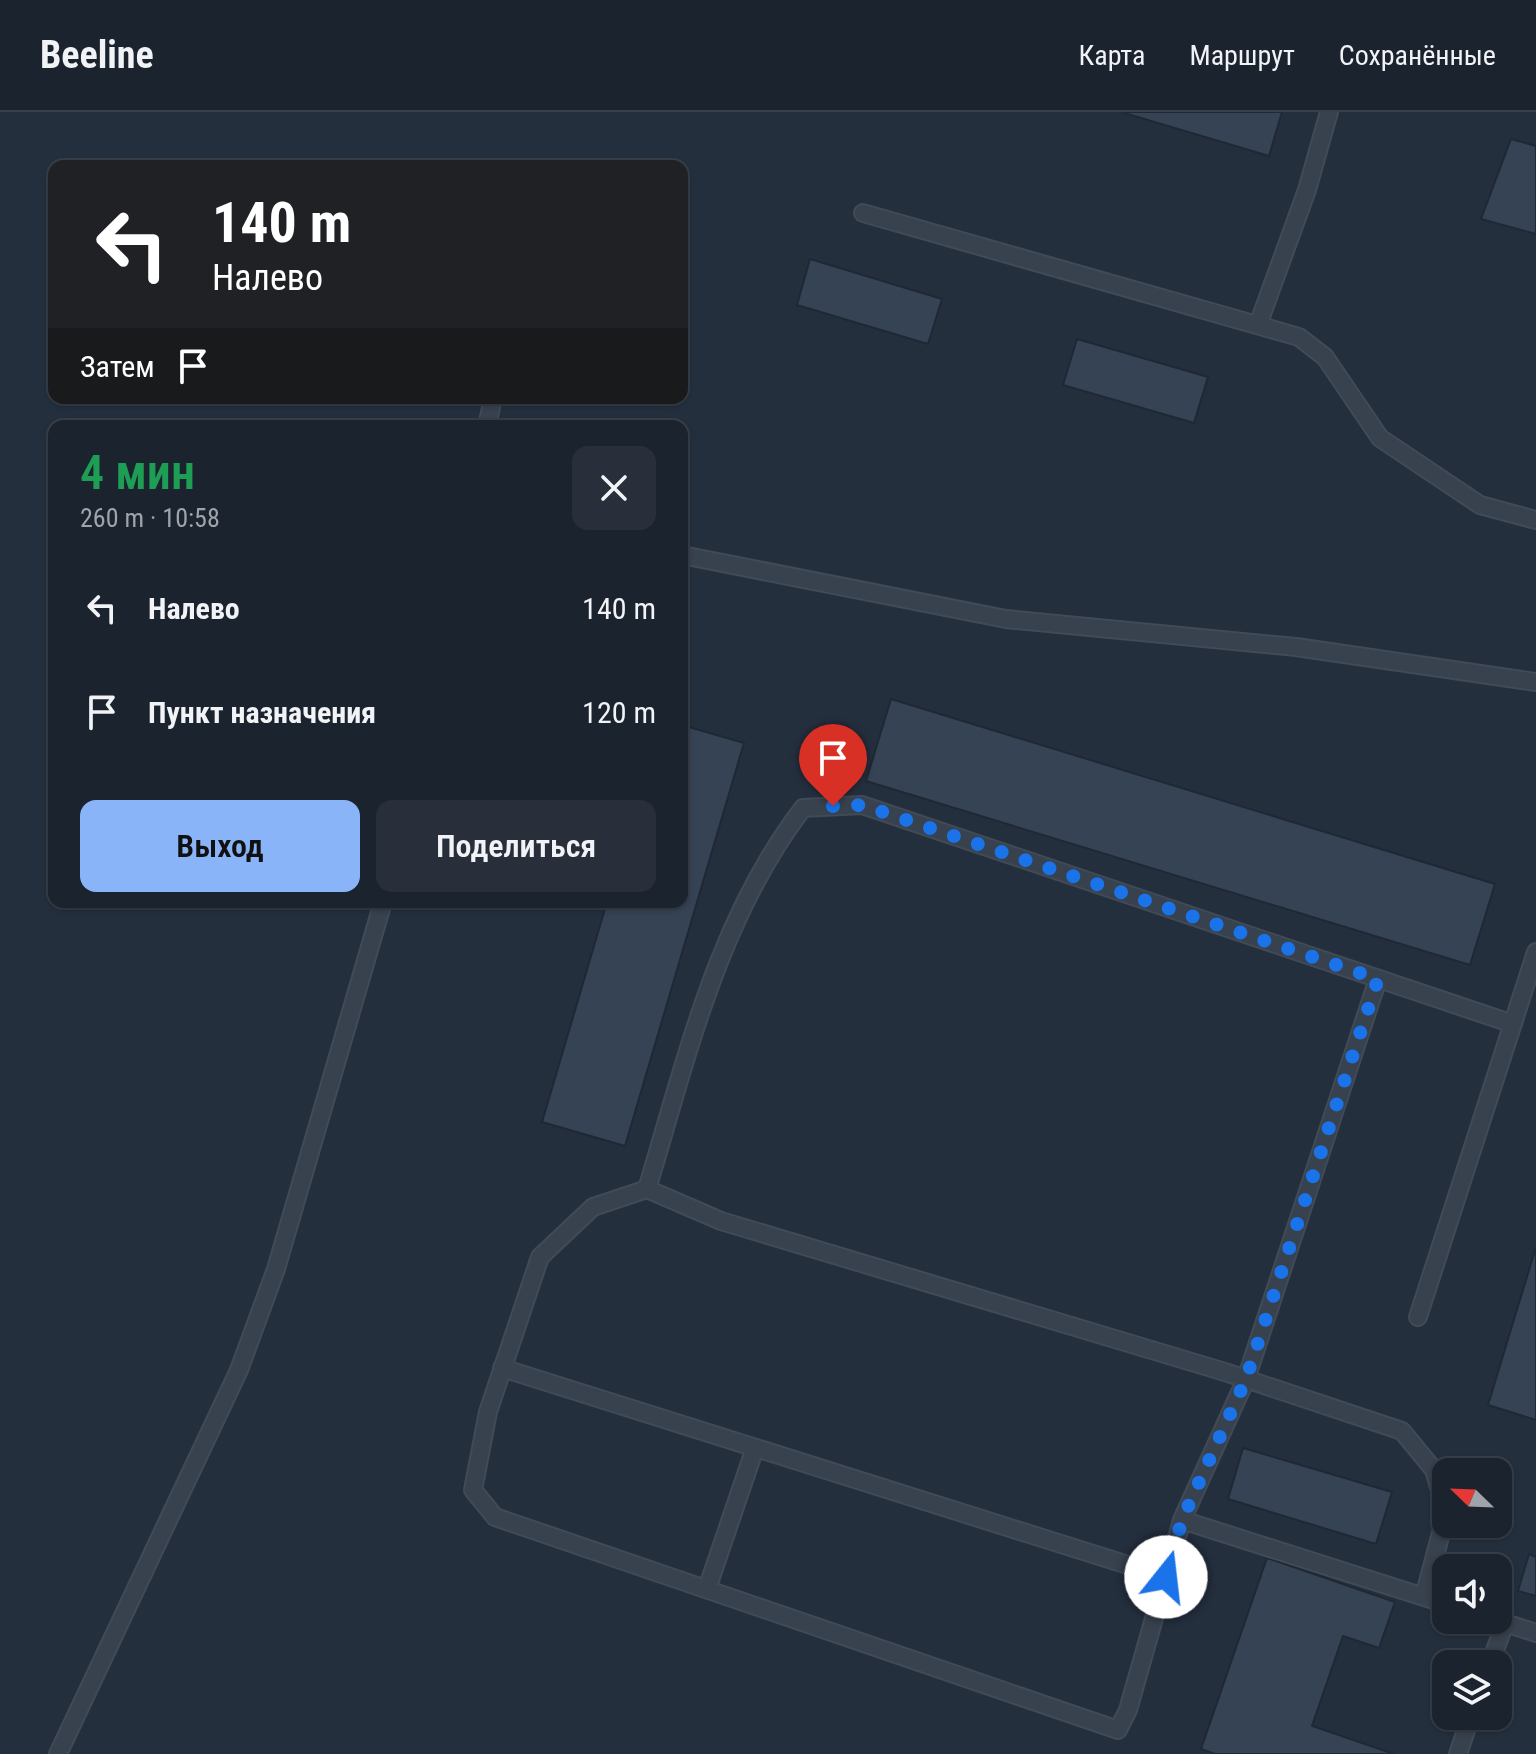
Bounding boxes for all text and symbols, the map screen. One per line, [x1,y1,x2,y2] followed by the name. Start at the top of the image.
[40,33,154,77] text: Beeline
[1079,39,1145,72] text: Карта
[1189,39,1295,72] text: Маршрут
[1339,39,1496,72] text: Сохранённые
[212,190,351,256] text: 140 m
[80,192,184,296] icon: left
[212,257,323,299] text: Налево
[171,344,215,388] icon: arrive
[80,349,155,384] text: Затем
[80,444,195,501] text: 4 мин
[572,446,656,530] button: close
[80,503,220,533] text: 260 m · 10:58
[80,586,124,630] icon: left
[148,591,240,626] text: Налево
[582,591,656,626] text: 140 m
[80,690,124,734] icon: arrive
[148,695,376,730] text: Пункт назначения
[582,695,656,730] text: 120 m
[799,724,867,806] pin
[811,736,855,780] icon: arrive
[80,800,360,892] button: Выход
[376,800,656,892] button: Поделиться
[1432,1458,1512,1538] north arrow
[1432,1458,1512,1730] map controls
[1124,1535,1208,1619] position arrow
[1432,1554,1512,1634] button: sound
[1432,1650,1512,1730] button: layers

